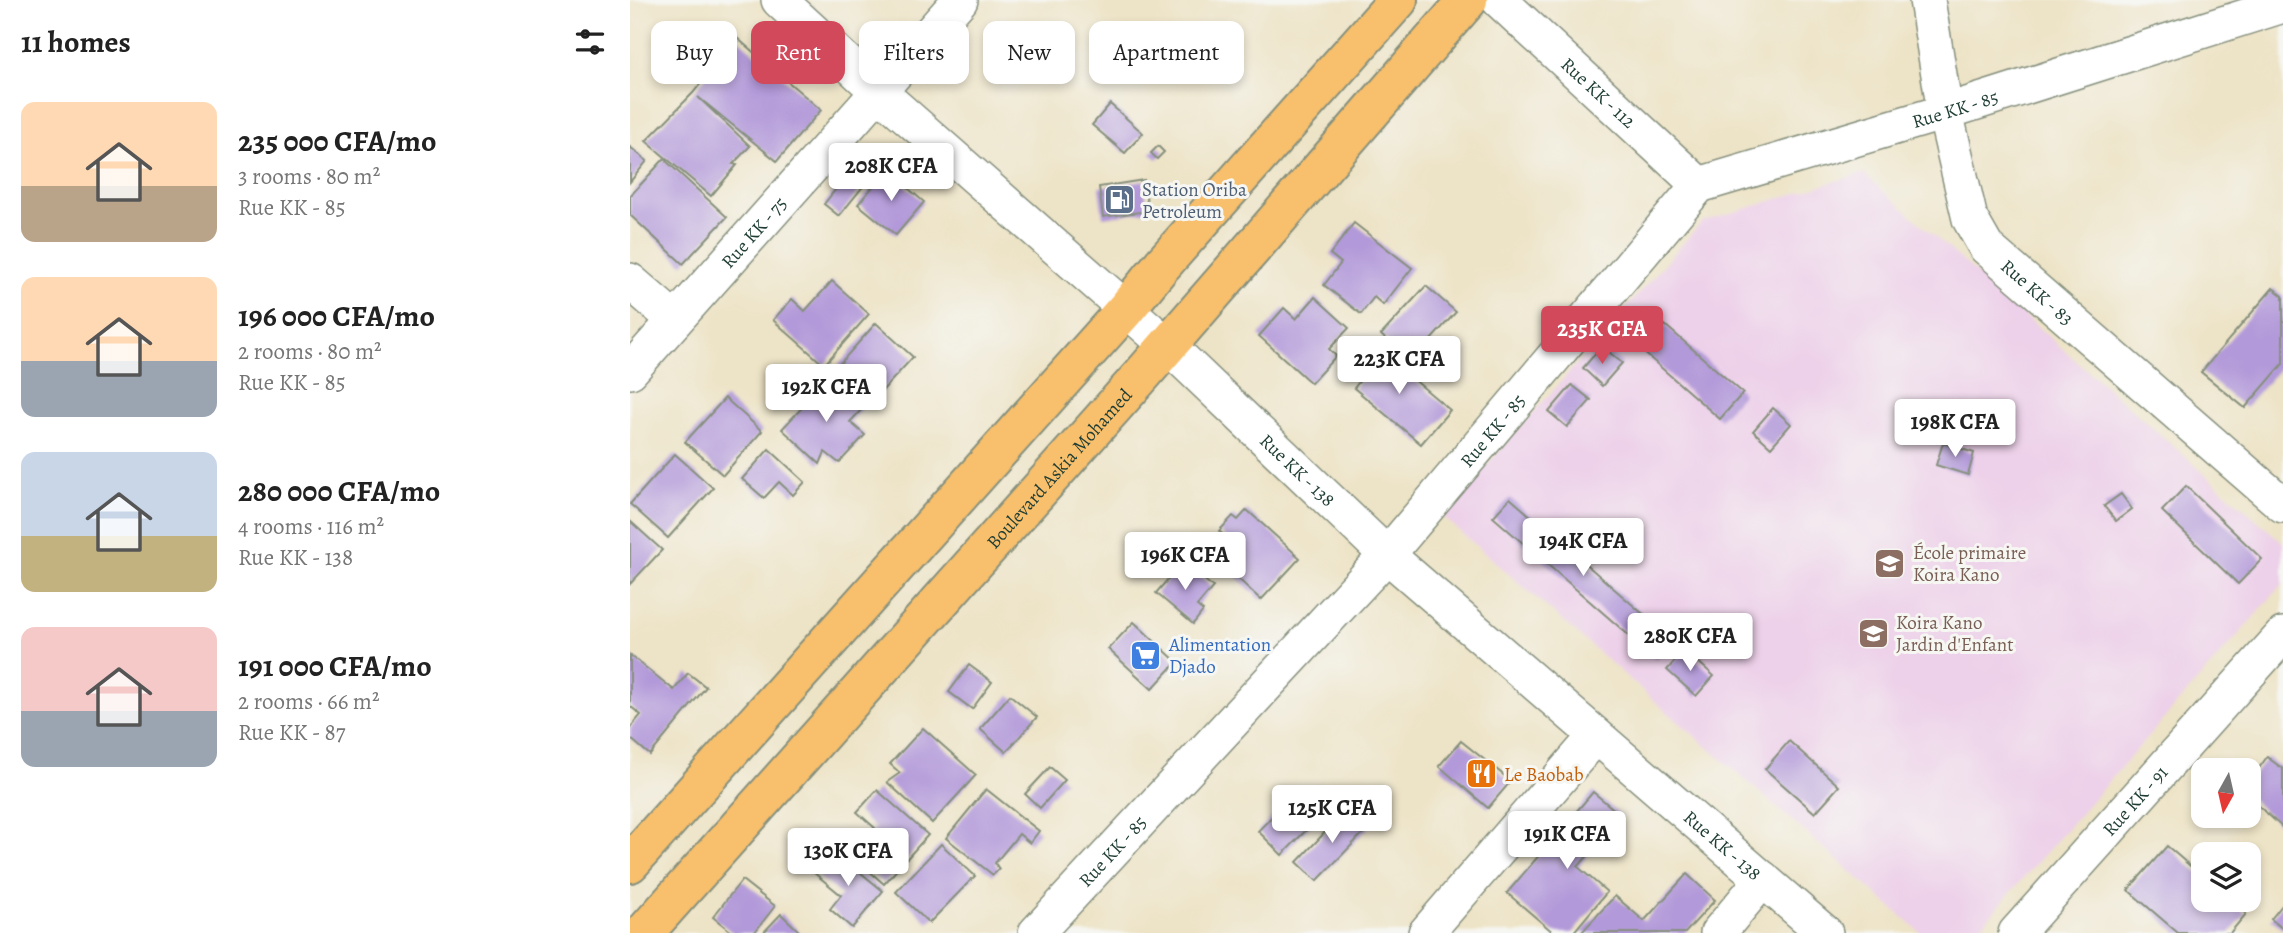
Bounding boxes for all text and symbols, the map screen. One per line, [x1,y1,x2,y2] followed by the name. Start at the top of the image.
[651,21,737,84] chip: Buy
[751,21,845,84] chip: Rent
[859,21,969,84] chip: Filters
[983,21,1075,84] chip: New
[1089,21,1244,84] chip: Apartment
[21,22,131,62] text: 11 homes
[571,23,609,61] icon: filters
[1555,52,1641,134] street label: Rue KK - 112
[1909,84,2002,135] street label: Rue KK - 85
[238,121,436,161] text: 235 000 CFA/mo
[77,130,161,214] icon: home
[819,144,963,203] pin: 208K CFA
[845,150,937,181] text: 208K CFA
[238,161,380,192] text: 3 rooms · 80 m²
[1142,177,1247,225] place label: Station Oriba Petroleum
[1102,183,1136,217] fuel station icon: Station Oriba Petroleum
[716,191,793,274] street label: Rue KK - 75
[238,192,346,223] text: Rue KK - 85
[1995,254,2079,332] street label: Rue KK - 83
[238,296,435,336] text: 196 000 CFA/mo
[77,305,161,389] icon: home
[1530,306,1674,366] pin: 235K CFA
[1557,313,1647,344] text: 235K CFA
[238,336,382,367] text: 2 rooms · 80 m²
[1327,336,1471,396] pin: 223K CFA
[1353,343,1445,374] text: 223K CFA
[754,364,898,424] pin: 192K CFA
[238,367,346,398] text: Rue KK - 85
[781,371,871,402] text: 192K CFA
[981,382,1139,555] street label: Boulevard Askia Mohamed
[1454,389,1532,473] street label: Rue KK - 85
[1883,400,2027,459] pin: 198K CFA
[1911,406,1999,437] text: 198K CFA
[1254,428,1340,513] street label: Rue KK - 138
[238,471,440,511] text: 280 000 CFA/mo
[77,480,161,564] icon: home
[238,511,384,542] text: 4 rooms · 116 m²
[1511,518,1655,578] pin: 194K CFA
[1539,525,1627,556] text: 194K CFA
[1113,532,1257,592] pin: 196K CFA
[1141,539,1229,570] text: 196K CFA
[1913,540,2026,588] place label: École primaire Koira Kano
[238,542,353,573] text: Rue KK - 138
[1873,546,1907,580] school or university icon: École primaire Koira Kano
[1896,610,2014,658] place label: Koira Kano Jardin d'Enfant
[1618,614,1762,673] pin: 280K CFA
[1856,616,1890,650] school or university icon: Koira Kano Jardin d'Enfant
[1644,620,1736,651] text: 280K CFA
[1168,632,1271,680] place label: Alimentation Djado
[1129,638,1163,672] supermarket icon: Alimentation Djado
[238,646,432,686] text: 191 000 CFA/mo
[77,655,161,739] icon: home
[238,686,380,717] text: 2 rooms · 66 m²
[238,717,345,748] text: Rue KK - 87
[1464,757,1498,791] restaurant icon: Le Baobab
[2191,758,2261,828] north arrow
[2191,758,2261,912] map controls
[2097,760,2174,842] street label: Rue KK - 91
[1504,762,1584,788] place label: Le Baobab
[1260,786,1404,845] pin: 125K CFA
[1288,792,1376,823] text: 125K CFA
[1678,805,1767,887] street label: Rue KK - 138
[1073,810,1153,893] street label: Rue KK - 85
[1495,812,1639,871] pin: 191K CFA
[1524,818,1610,849] text: 191K CFA
[776,828,920,888] pin: 130K CFA
[804,835,892,866] text: 130K CFA
[2191,842,2261,912] button: layers

